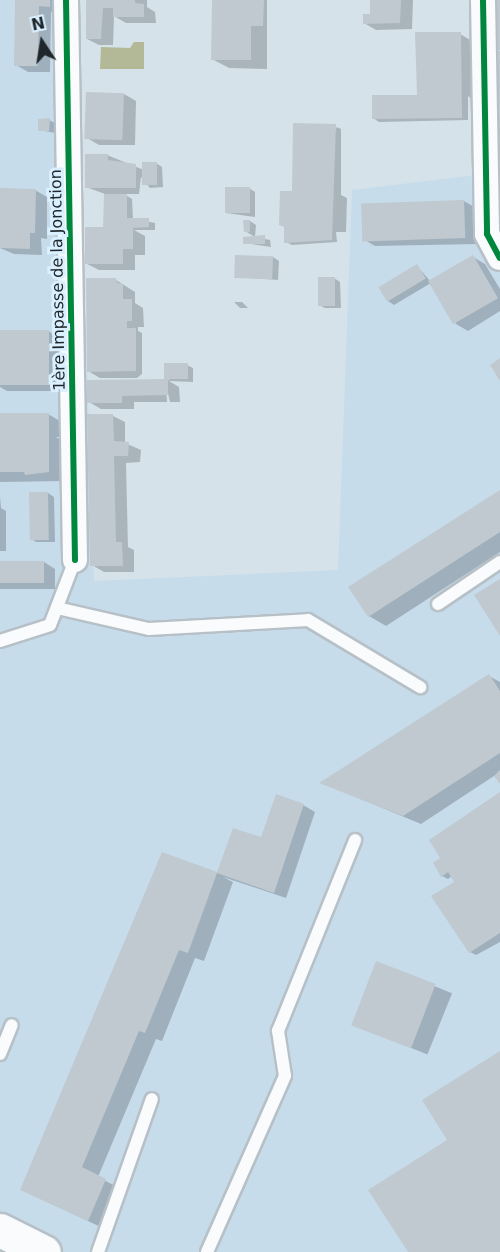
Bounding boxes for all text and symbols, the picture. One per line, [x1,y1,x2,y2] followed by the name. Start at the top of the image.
[12,12,72,72] north arrow
[30,13,47,35] text: N
[46,169,70,391] street label: 1ère Impasse de la Jonction

